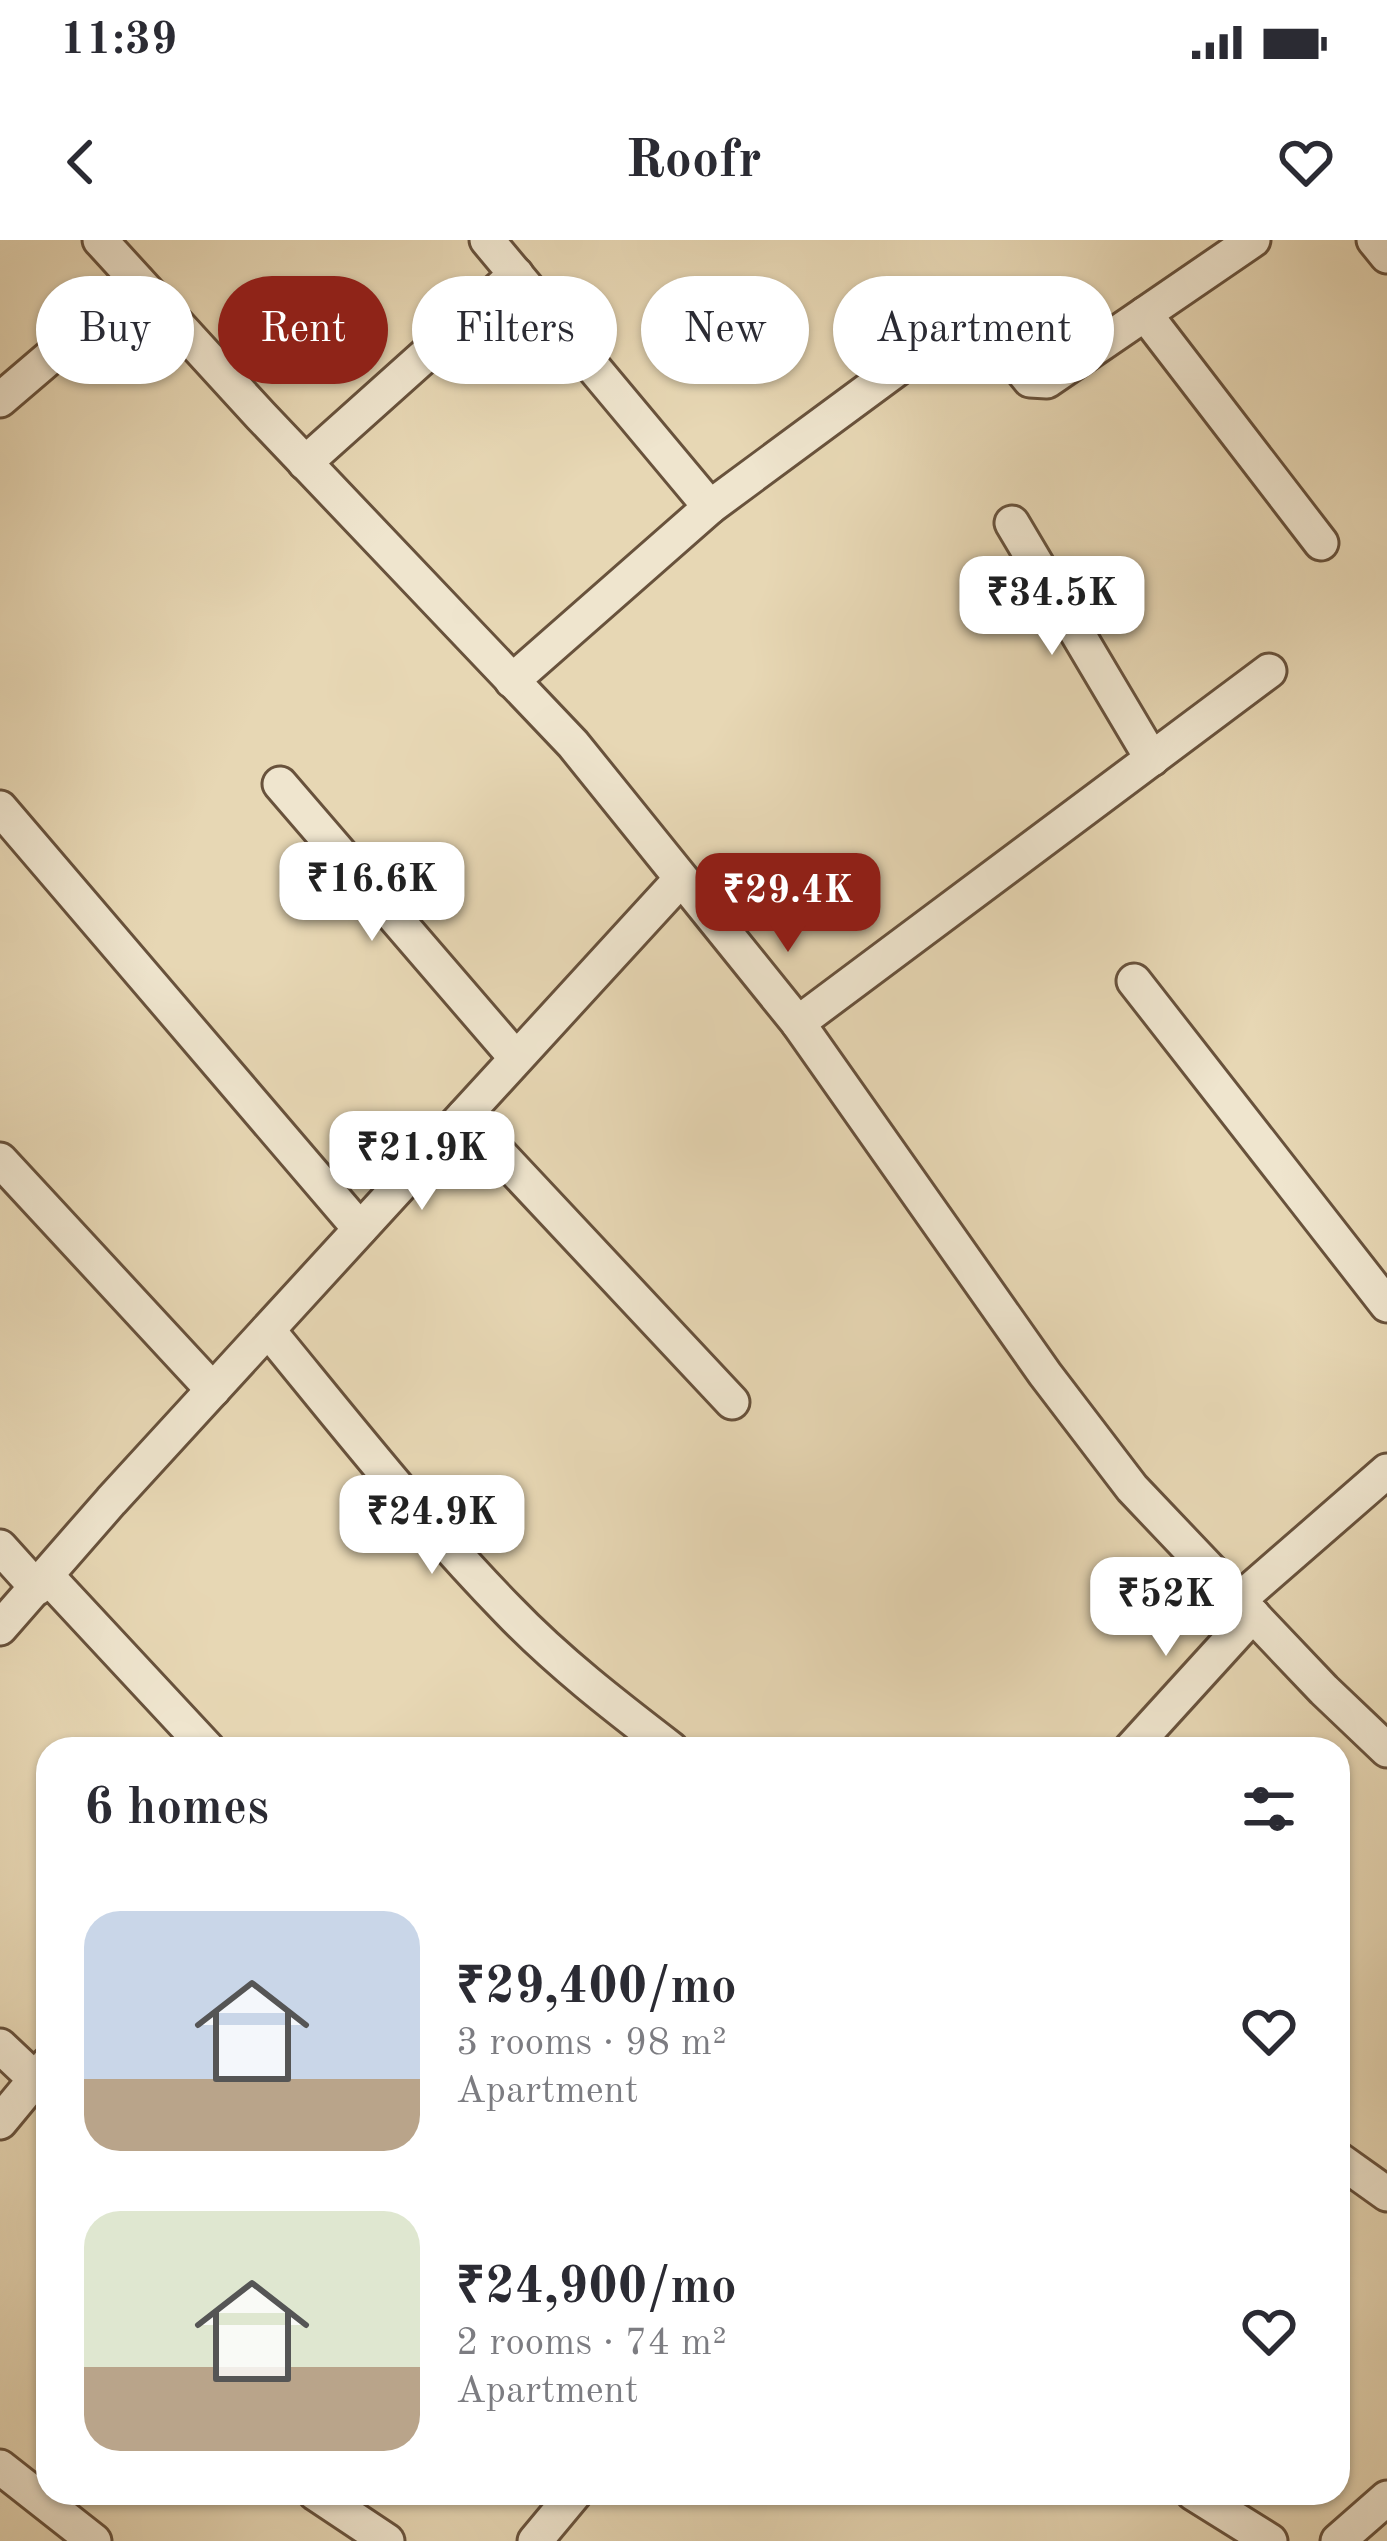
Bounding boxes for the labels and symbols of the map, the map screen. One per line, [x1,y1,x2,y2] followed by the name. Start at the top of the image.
[954,556,1150,658] pin: ₹34.5K
[274,842,470,944] pin: ₹16.6K
[690,853,886,955] pin: ₹29.4K
[324,1111,520,1213] pin: ₹21.9K
[334,1475,530,1577] pin: ₹24.9K
[1095,1557,1237,1659] pin: ₹52K

